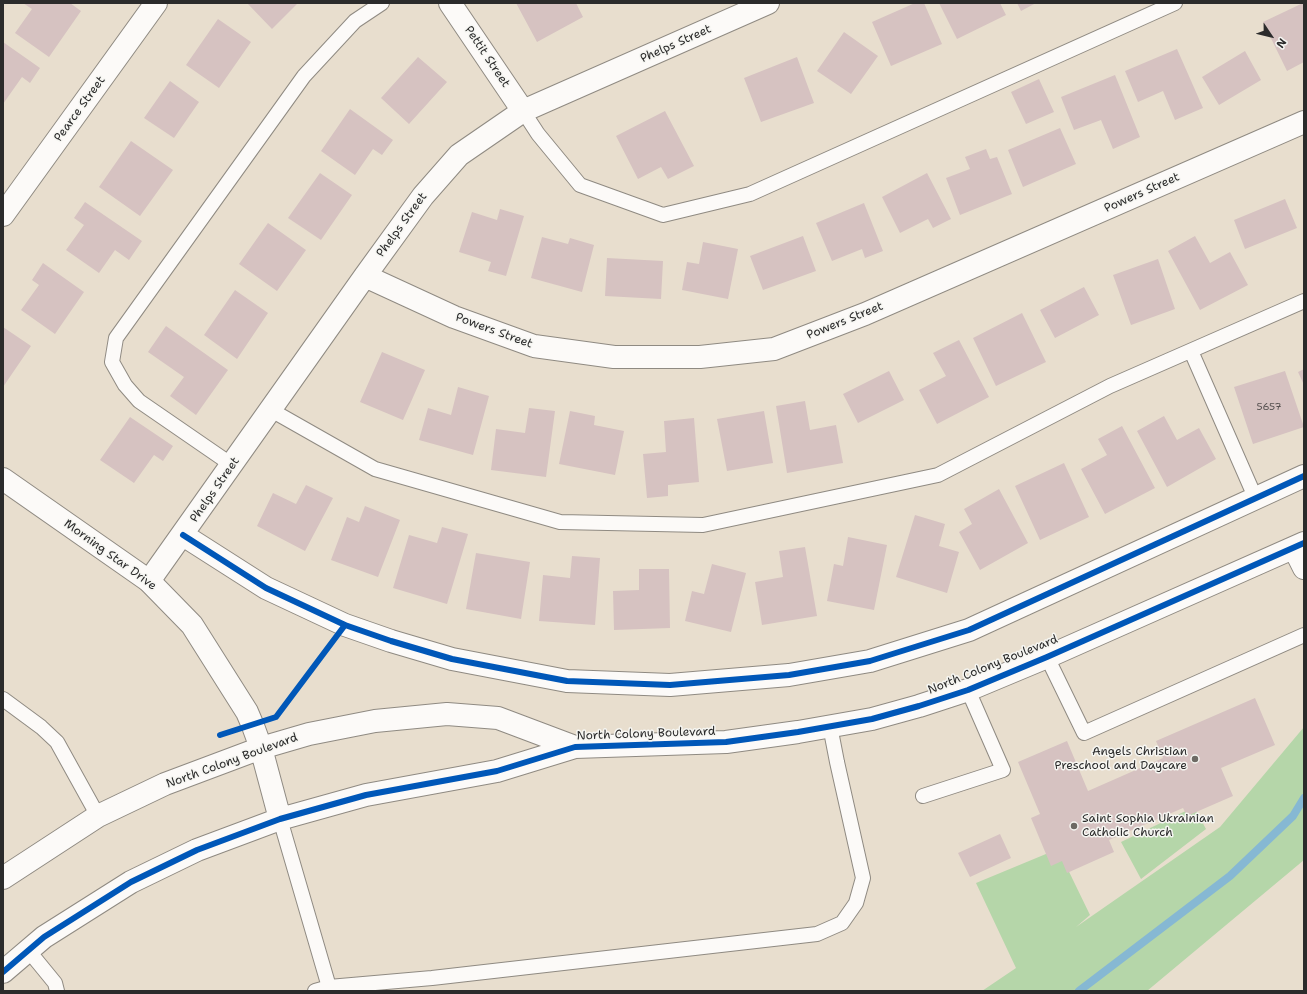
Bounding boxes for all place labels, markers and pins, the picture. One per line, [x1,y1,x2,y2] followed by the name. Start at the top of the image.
[1054,745,1187,773] place label: Angels Christian Preschool and Daycare
[1190,754,1200,764] marker: Angels Christian Preschool and Daycare
[1082,812,1214,840] place label: Saint Sophia Ukrainian Catholic Church
[1069,821,1079,831] marker: Saint Sophia Ukrainian Catholic Church

